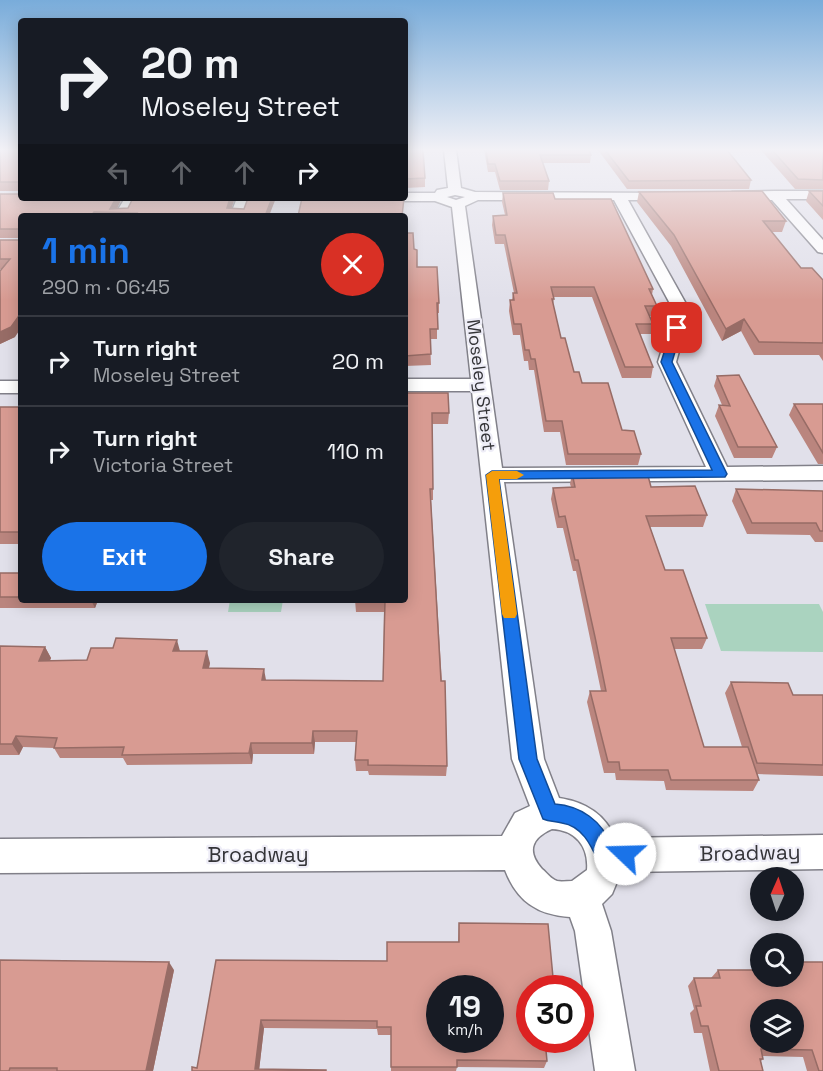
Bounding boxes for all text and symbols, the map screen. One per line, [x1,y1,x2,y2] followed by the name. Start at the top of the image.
[141,37,240,90] text: 20 m
[42,42,120,120] icon: right
[141,89,340,124] text: Moseley Street
[102,156,135,189] icon: left
[165,156,198,189] icon: ahead
[228,156,261,189] icon: ahead
[291,156,324,189] icon: right
[42,228,130,274] text: 1 min
[321,233,384,296] button: close
[42,274,170,300] text: 290 m · 06:45
[651,302,702,353] pin
[660,311,693,344] icon: arrive
[462,318,501,452] street label: Moseley Street
[93,334,198,362] text: Turn right
[42,345,75,378] icon: right
[332,347,384,375] text: 20 m
[93,362,240,388] text: Moseley Street
[93,424,198,452] text: Turn right
[42,435,75,468] icon: right
[327,437,384,465] text: 110 m
[93,452,233,478] text: Victoria Street
[42,522,207,591] button: Exit
[219,522,384,591] button: Share
[593,822,657,886] position arrow
[699,838,801,867] street label: Broadway
[207,841,309,868] street label: Broadway
[750,867,804,921] north arrow
[750,867,804,1053] map controls
[750,933,804,987] button: search
[516,975,594,1053] speed limit sign: 30
[449,987,481,1026] text: 19
[750,999,804,1053] button: layers
[447,1020,483,1039] text: km/h

